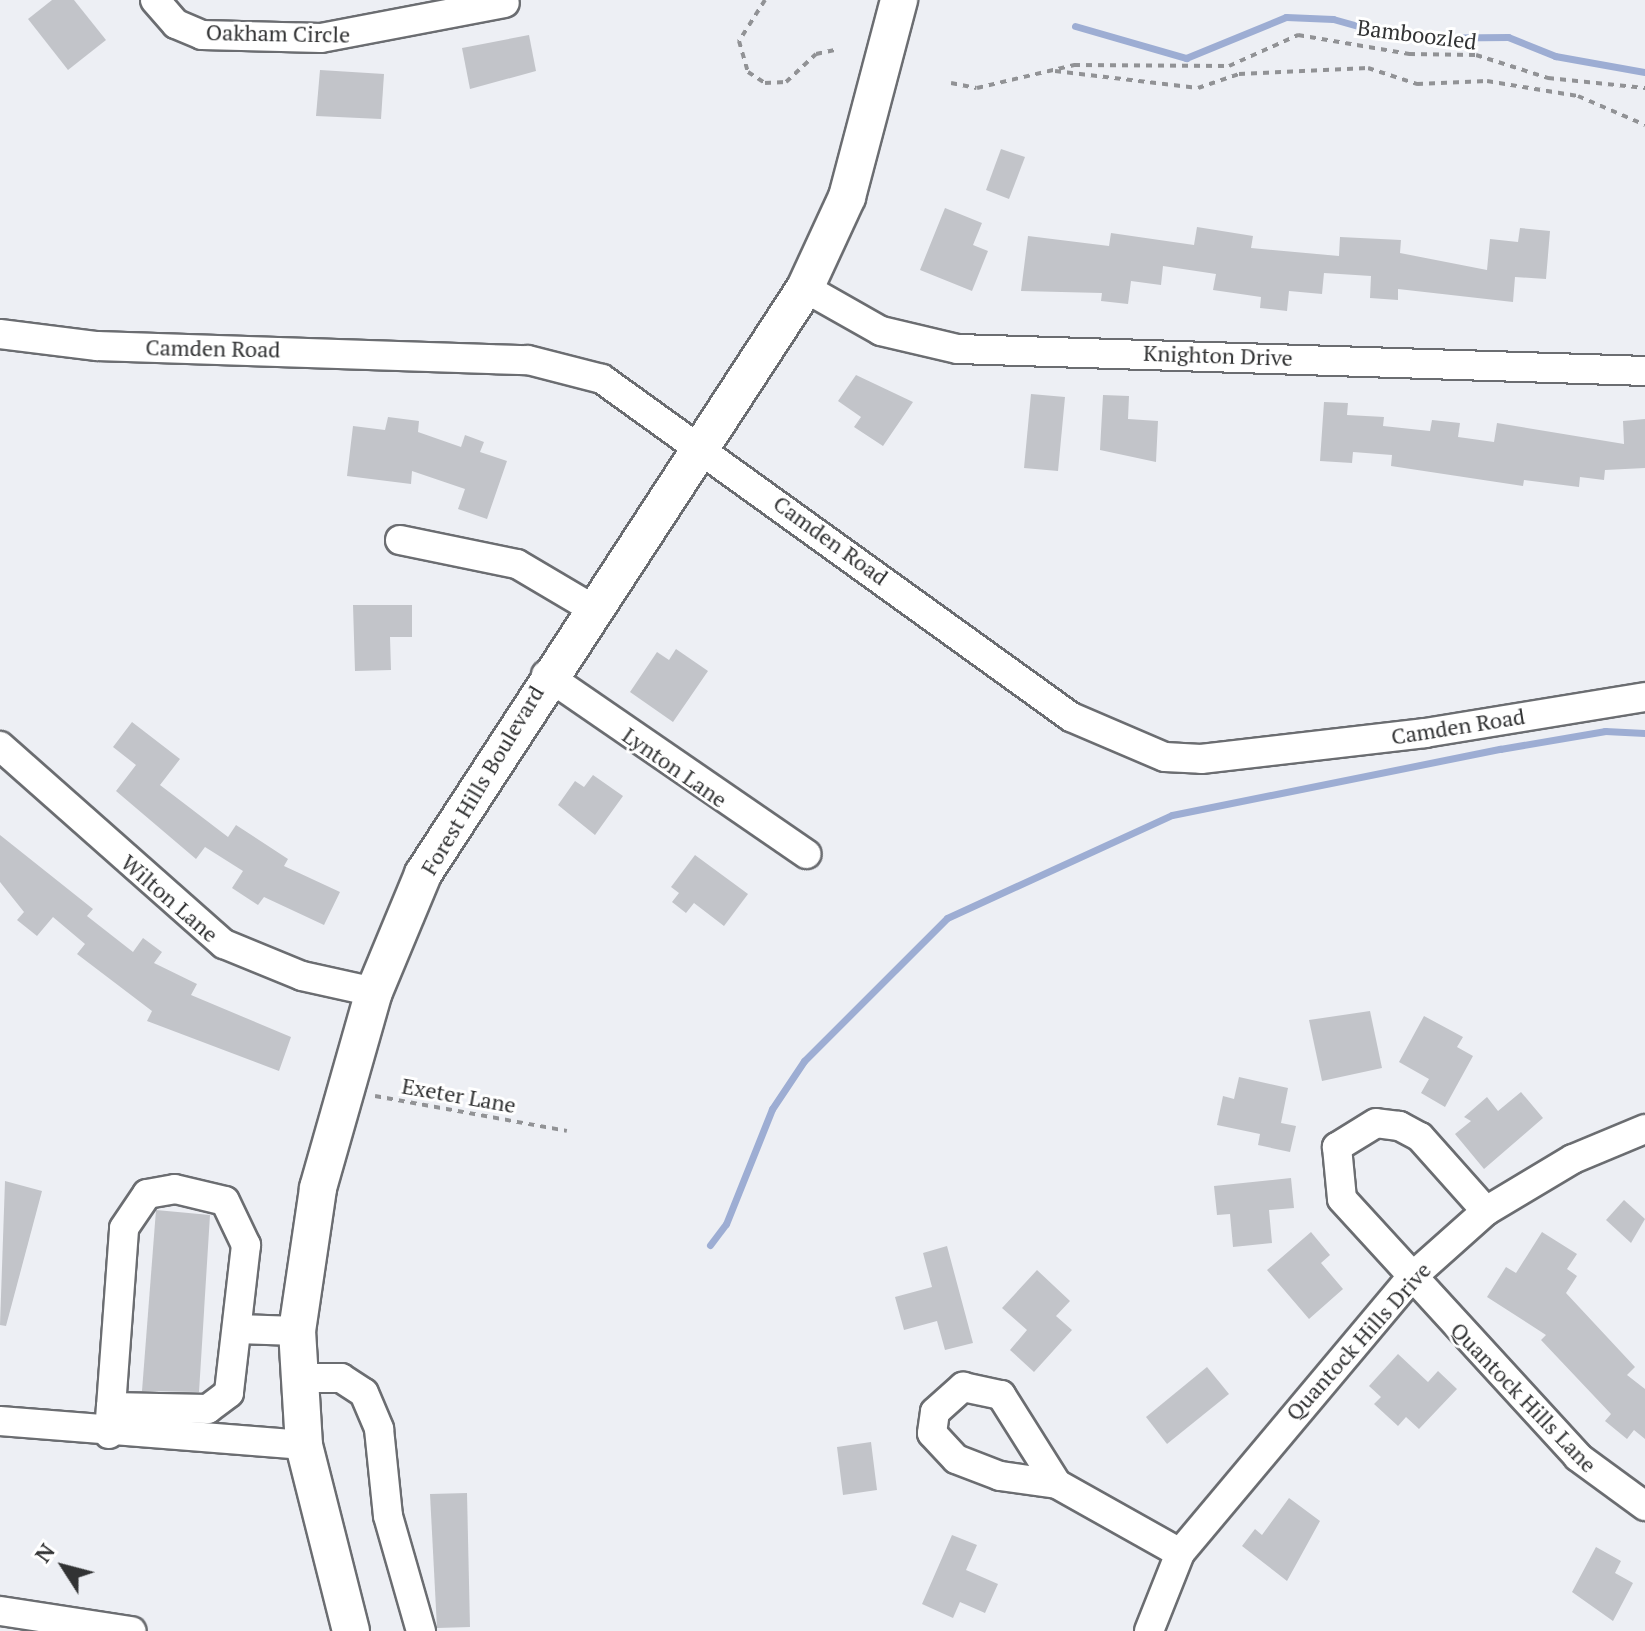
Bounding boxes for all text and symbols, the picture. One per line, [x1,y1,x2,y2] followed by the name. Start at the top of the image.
[1356,14,1478,54] street label: Bamboozled
[206,19,350,47] street label: Oakham Circle
[145,334,281,362] street label: Camden Road
[1143,339,1293,371] street label: Knighton Drive
[769,490,893,590] street label: Camden Road
[415,681,549,879] street label: Forest Hills Boulevard
[1389,702,1527,750] street label: Camden Road
[618,721,732,813] street label: Lynton Lane
[116,849,224,947] street label: Wilton Lane
[400,1072,518,1118] street label: Exeter Lane
[1280,1257,1436,1425] street label: Quantock Hills Drive
[1446,1316,1602,1478] street label: Quantock Hills Lane
[24,1527,104,1607] north arrow
[28,1537,61,1568] text: N

